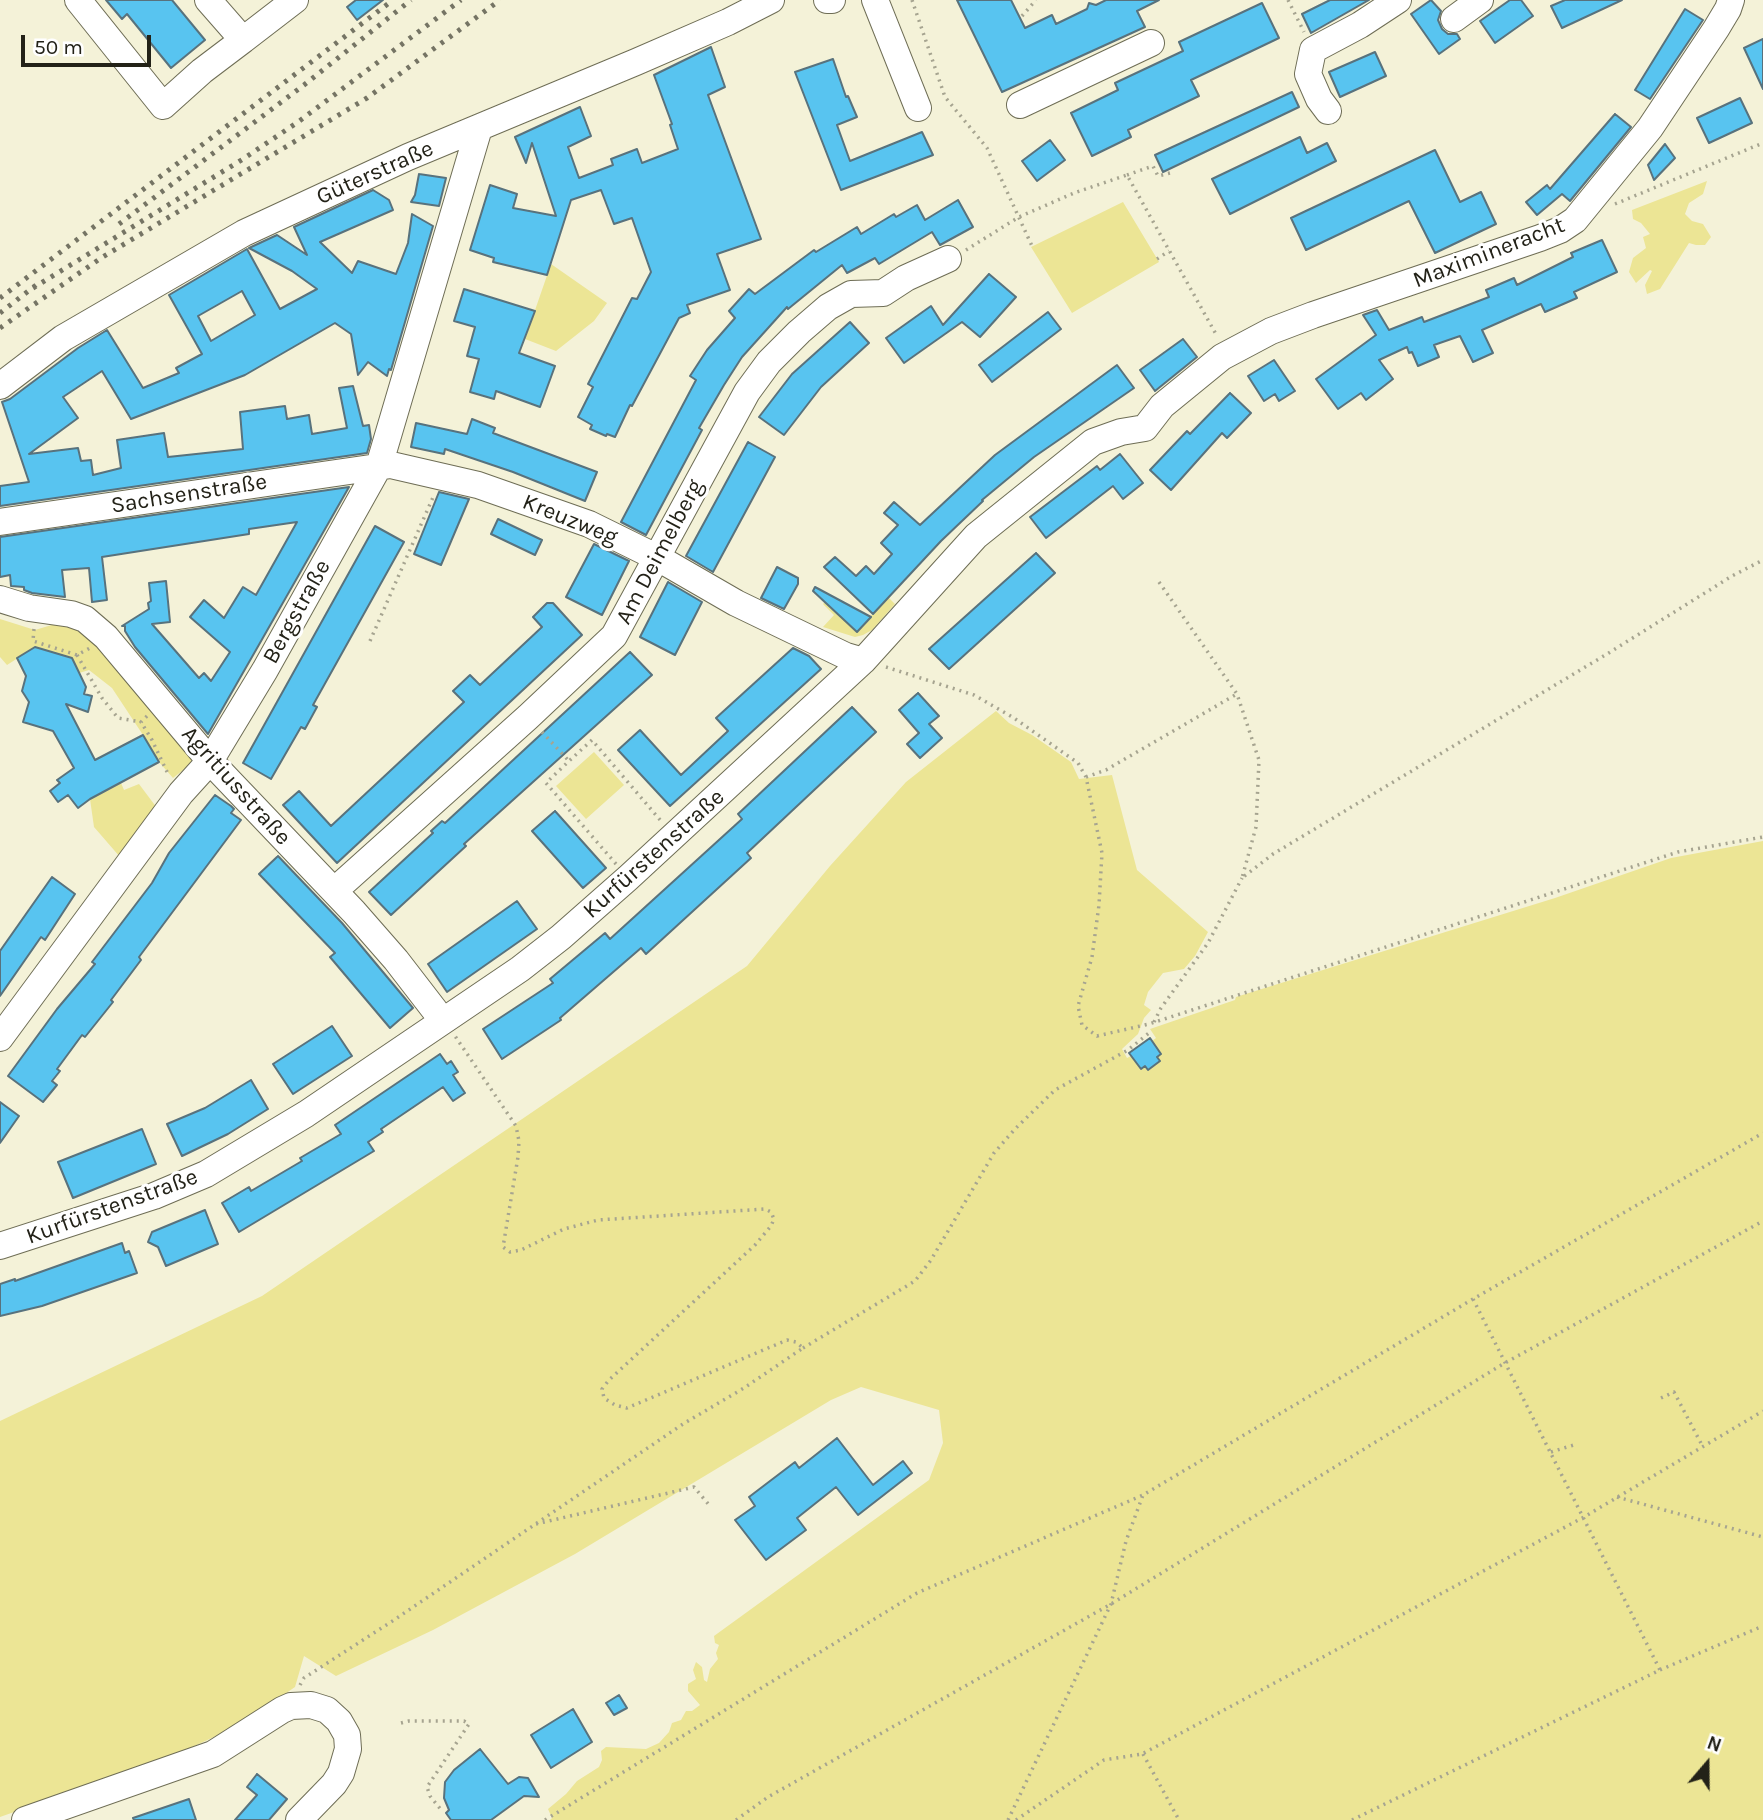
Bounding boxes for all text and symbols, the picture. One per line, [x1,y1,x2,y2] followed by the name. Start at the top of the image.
[24,21,154,65] scale bar
[34,35,83,59] text: 50 m
[312,135,438,211] street label: Güterstraße
[1409,211,1569,295] street label: Maximineracht
[109,468,269,520] street label: Sachsenstraße
[610,475,710,629] street label: Am Deimelberg
[518,488,622,552] street label: Kreuzweg
[257,555,337,669] street label: Bergstraße
[175,721,297,851] street label: Agritiusstraße
[578,783,730,925] street label: Kurfürstenstraße
[23,1163,201,1251] street label: Kurfürstenstraße
[1672,1729,1742,1799] north arrow
[1704,1732,1724,1757] text: N

